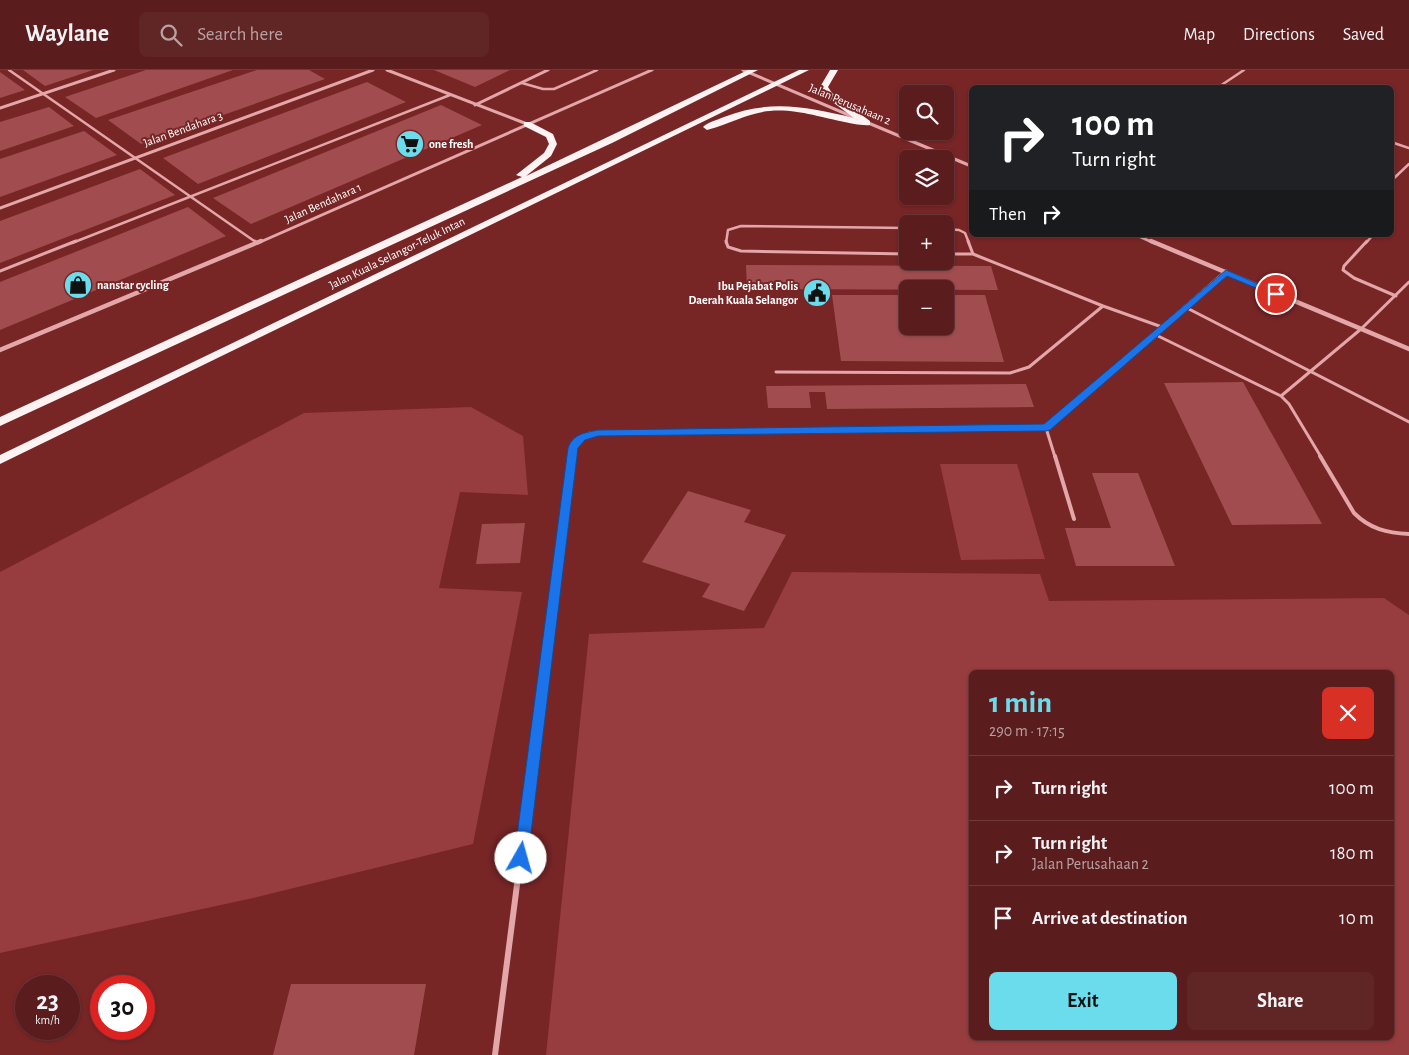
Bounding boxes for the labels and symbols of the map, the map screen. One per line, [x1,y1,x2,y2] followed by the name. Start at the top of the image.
[807,81,893,127] street label: Jalan Perusahaan 2
[142,109,224,149] street label: Jalan Bendahara 3
[395,129,425,159] supermarket icon: one fresh
[429,138,473,150] place label: one fresh
[283,181,363,225] street label: Jalan Bendahara 1
[327,215,467,291] street label: Jalan Kuala Selangor-Teluk Intan
[63,270,93,300] shop icon: nanstar cycling
[1255,273,1297,315] pin
[802,278,832,308] public building icon: Ibu Pejabat Polis Daerah Kuala Selangor
[97,279,170,292] place label: nanstar cycling
[689,280,799,306] place label: Ibu Pejabat Polis Daerah Kuala Selangor
[494,831,546,883] position arrow
[90,975,155,1040] speed limit sign: 30

